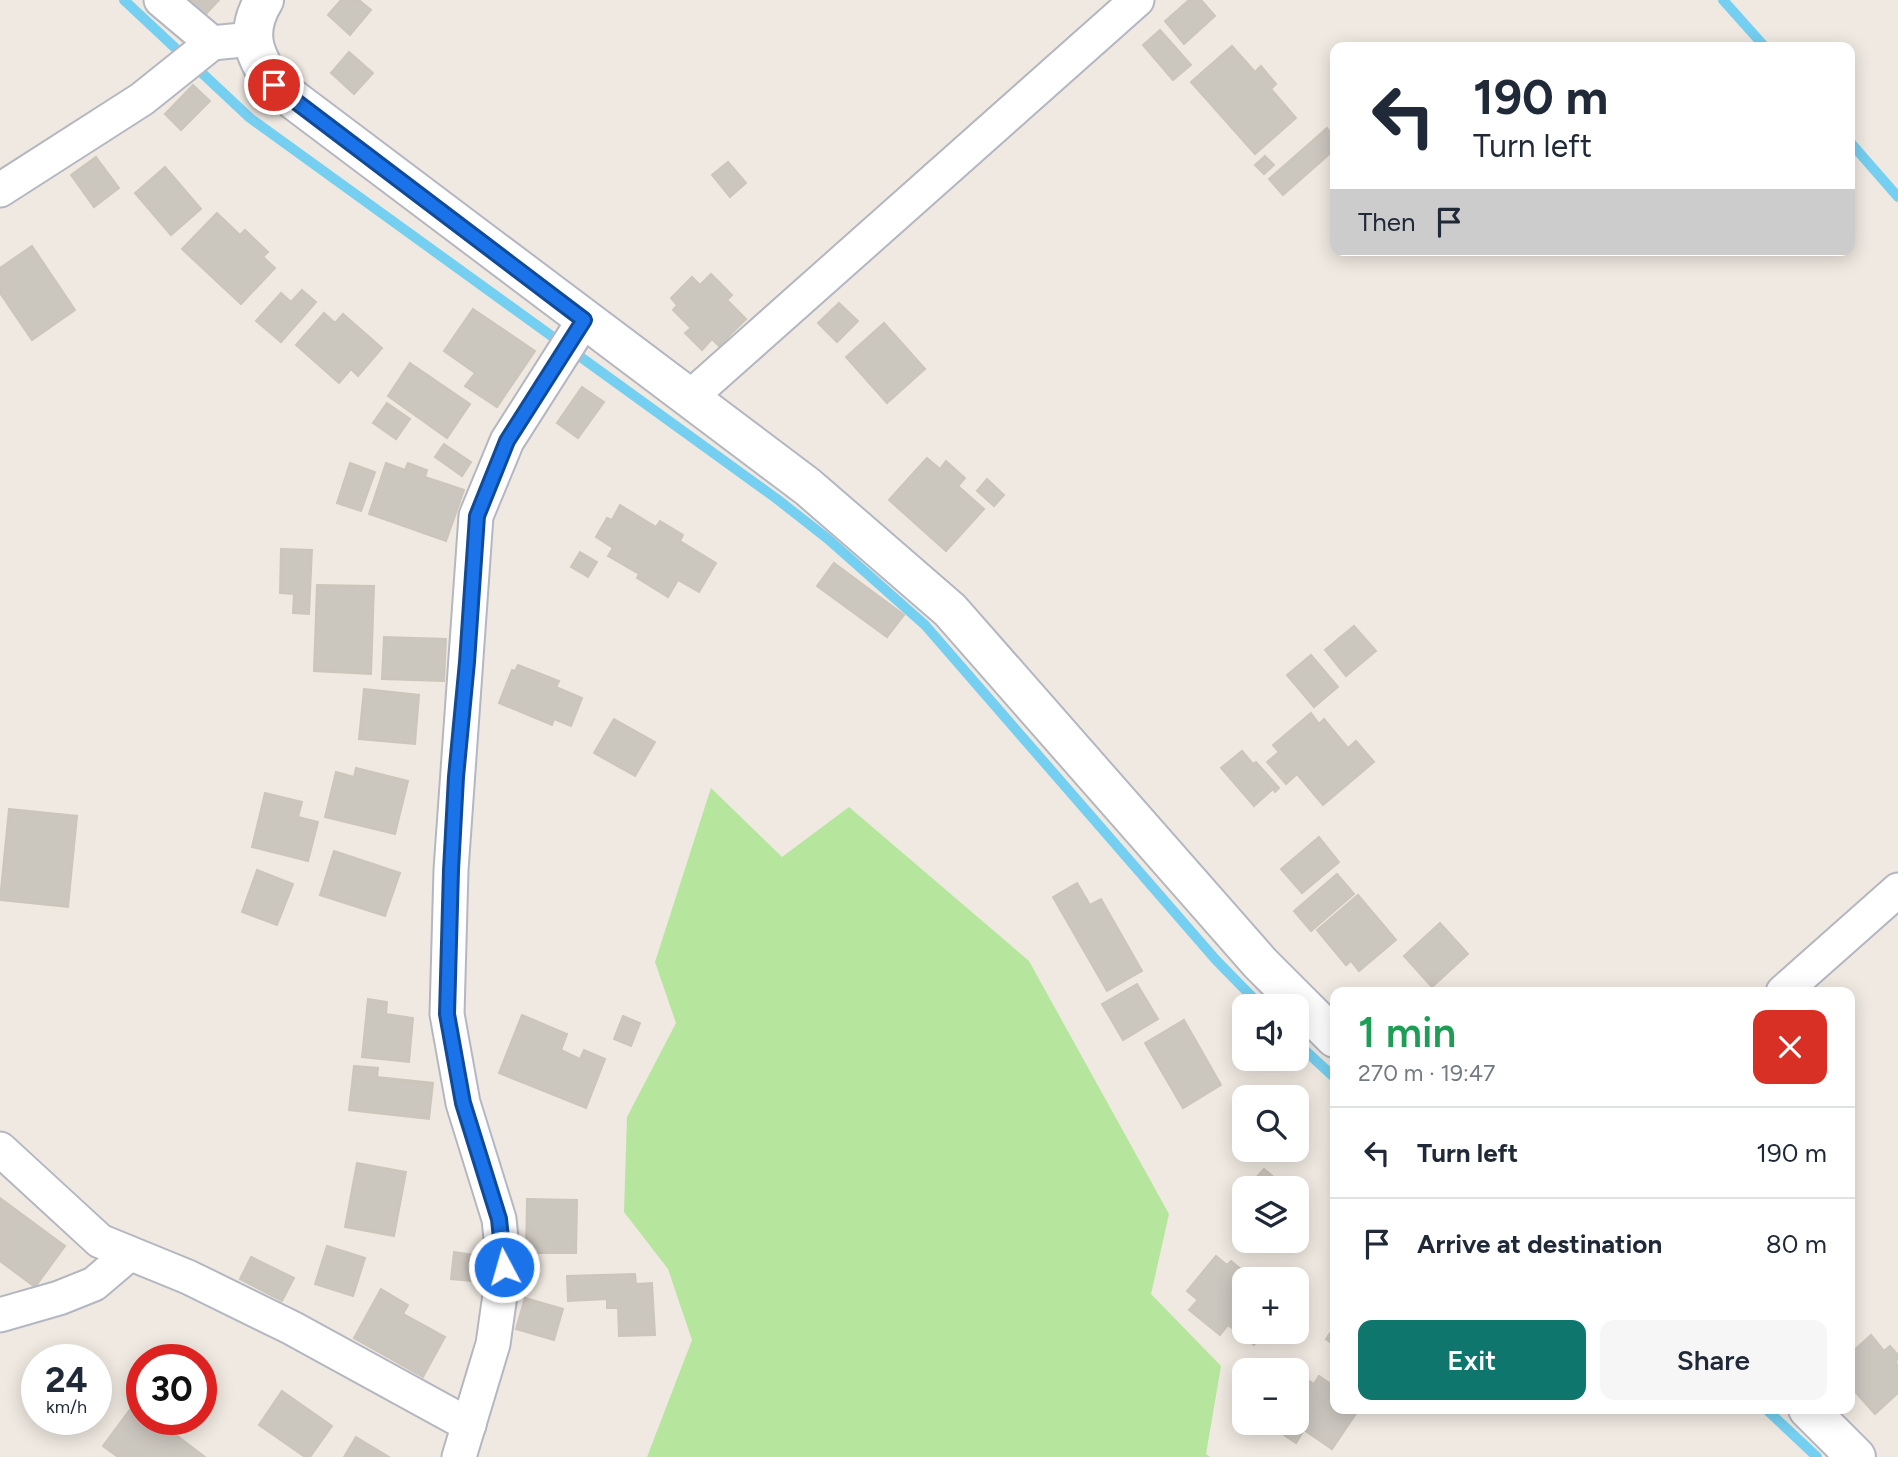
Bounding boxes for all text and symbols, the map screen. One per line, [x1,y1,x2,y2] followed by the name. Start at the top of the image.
[244,55,304,115] pin
[255,66,293,104] icon: arrive
[1473,67,1608,126] text: 190 m
[1358,70,1449,161] icon: left
[1473,127,1592,165] text: Turn left
[1430,203,1468,241] icon: arrive
[1358,206,1416,238] text: Then
[1232,994,1309,1435] map controls
[1232,994,1309,1071] button: sound
[1358,1007,1456,1058] text: 1 min
[1753,1010,1827,1084] button: close
[1358,1059,1495,1087] text: 270 m · 19:47
[1232,1085,1309,1162] button: search
[1358,1134,1396,1172] icon: left
[1417,1137,1518,1169] text: Turn left
[1756,1137,1827,1169] text: 190 m
[1232,1176,1309,1253] button: layers
[1358,1225,1396,1263] icon: arrive
[1417,1228,1662,1260] text: Arrive at destination
[1766,1228,1827,1260] text: 80 m
[467,1230,541,1304] position arrow
[1232,1267,1309,1344] button: +
[1358,1320,1586,1400] button: Exit
[1600,1320,1827,1400] button: Share
[126,1344,217,1435] speed limit sign: 30
[1232,1358,1309,1435] button: −
[45,1359,88,1401] text: 24
[46,1396,87,1418] text: km/h

